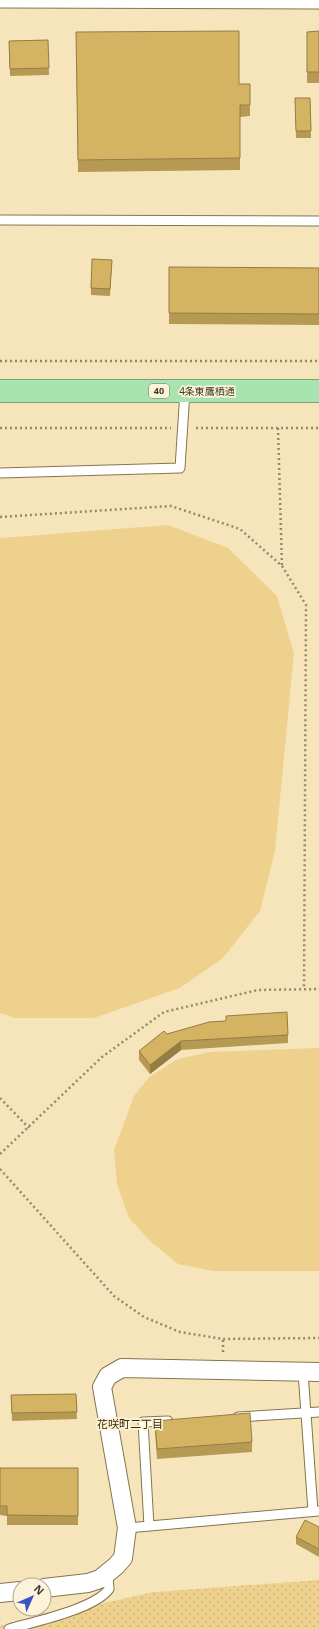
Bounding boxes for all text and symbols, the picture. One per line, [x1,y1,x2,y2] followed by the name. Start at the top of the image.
[149,384,169,398] road number: 40
[179,384,235,398] street label: 4条東鷹栖通
[97,1416,163,1431] district label: 花咲町二丁目
[12,1577,52,1617] north arrow
[31,1581,48,1598] text: N

